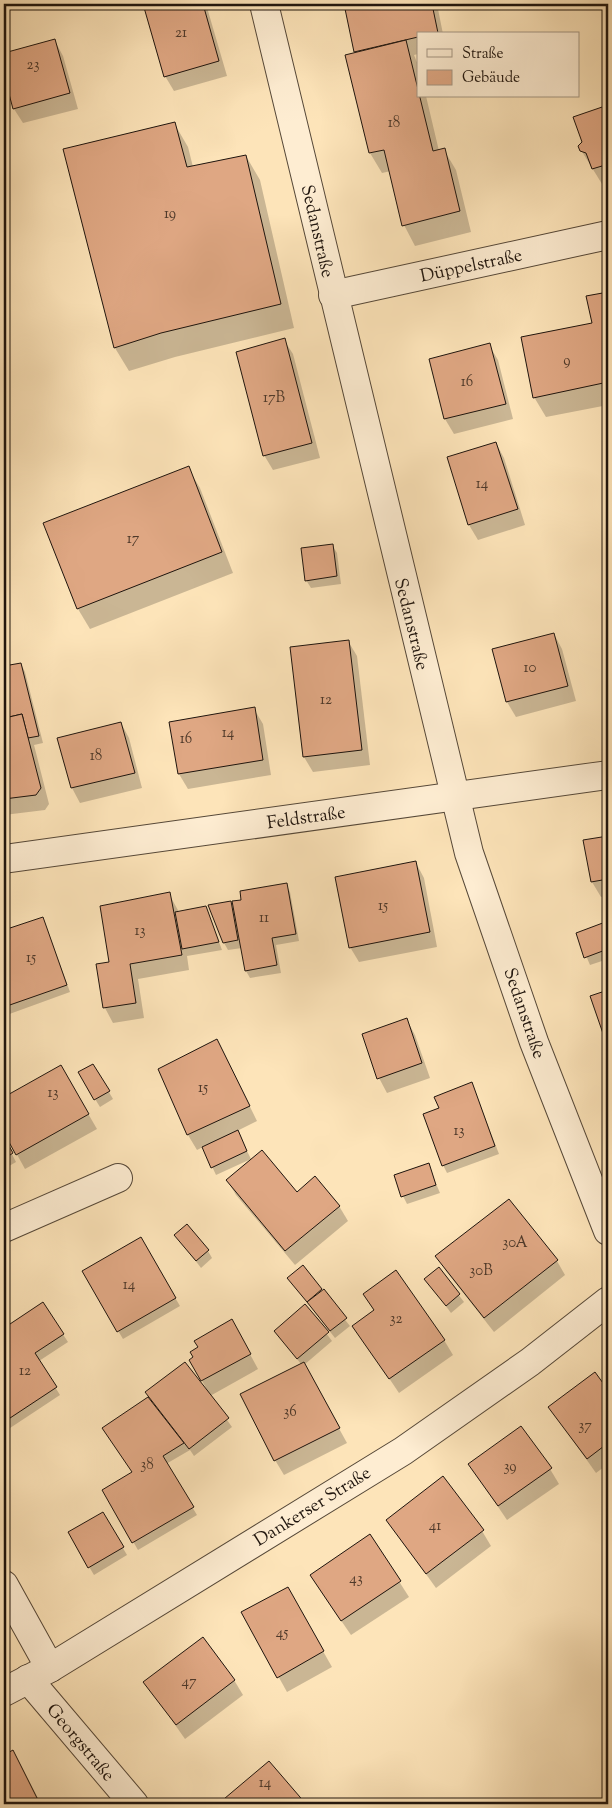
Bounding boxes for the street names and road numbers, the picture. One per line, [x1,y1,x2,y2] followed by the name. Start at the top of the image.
[293,183,339,280] street label: Sedanstraße
[418,243,525,290] street label: Düppelstraße
[386,576,434,673] street label: Sedanstraße
[265,801,347,837] street label: Feldstraße
[495,965,551,1063] street label: Sedanstraße
[249,1461,377,1554] street label: Dankerser Straße
[39,1699,120,1788] street label: Georgstraße

